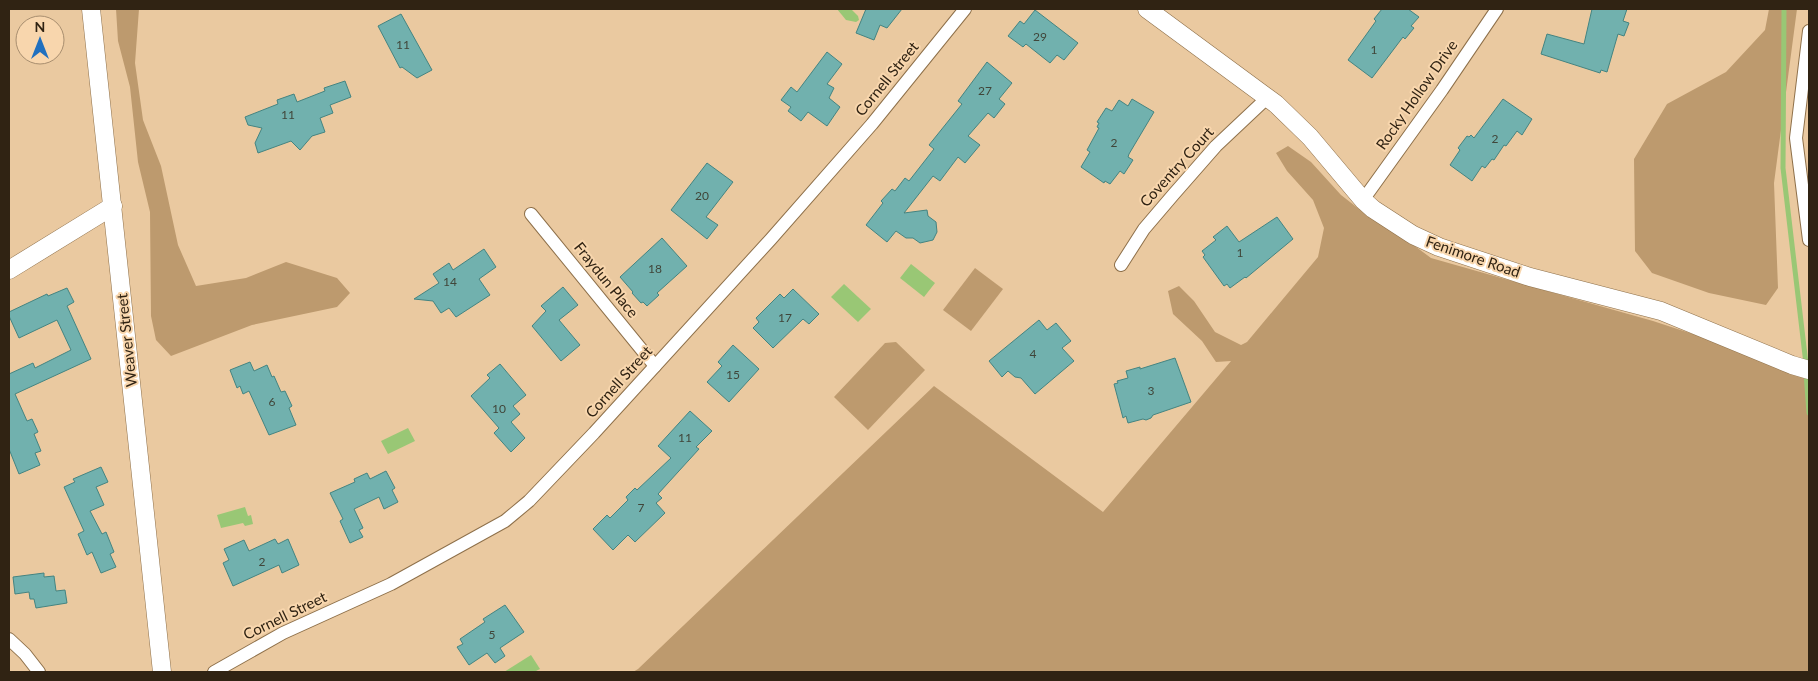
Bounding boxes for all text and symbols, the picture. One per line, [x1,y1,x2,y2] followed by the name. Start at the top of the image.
[15,15,65,65] north arrow
[35,18,45,35] text: N
[1033,29,1047,44] house number: 29
[1372,36,1461,153] street label: Rocky Hollow Drive
[396,37,410,52] house number: 11
[851,37,922,119] street label: Cornell Street
[1371,42,1378,57] house number: 1
[978,83,992,98] house number: 27
[281,107,295,122] house number: 11
[1136,122,1217,210] street label: Coventry Court
[1492,131,1499,146] house number: 2
[1111,135,1118,150] house number: 2
[695,188,709,203] house number: 20
[1424,231,1523,281] street label: Fenimore Road
[571,238,643,321] street label: Fraydun Place
[1237,245,1244,260] house number: 1
[648,261,662,276] house number: 18
[443,274,457,289] house number: 14
[112,292,140,388] street label: Weaver Street
[778,310,792,325] house number: 17
[581,341,656,421] street label: Cornell Street
[1030,346,1037,361] house number: 4
[726,367,740,382] house number: 15
[1148,383,1155,398] house number: 3
[269,394,276,409] house number: 6
[492,401,506,416] house number: 10
[678,430,692,445] house number: 11
[638,500,645,515] house number: 7
[259,554,266,569] house number: 2
[240,587,330,643] street label: Cornell Street
[489,627,496,642] house number: 5

